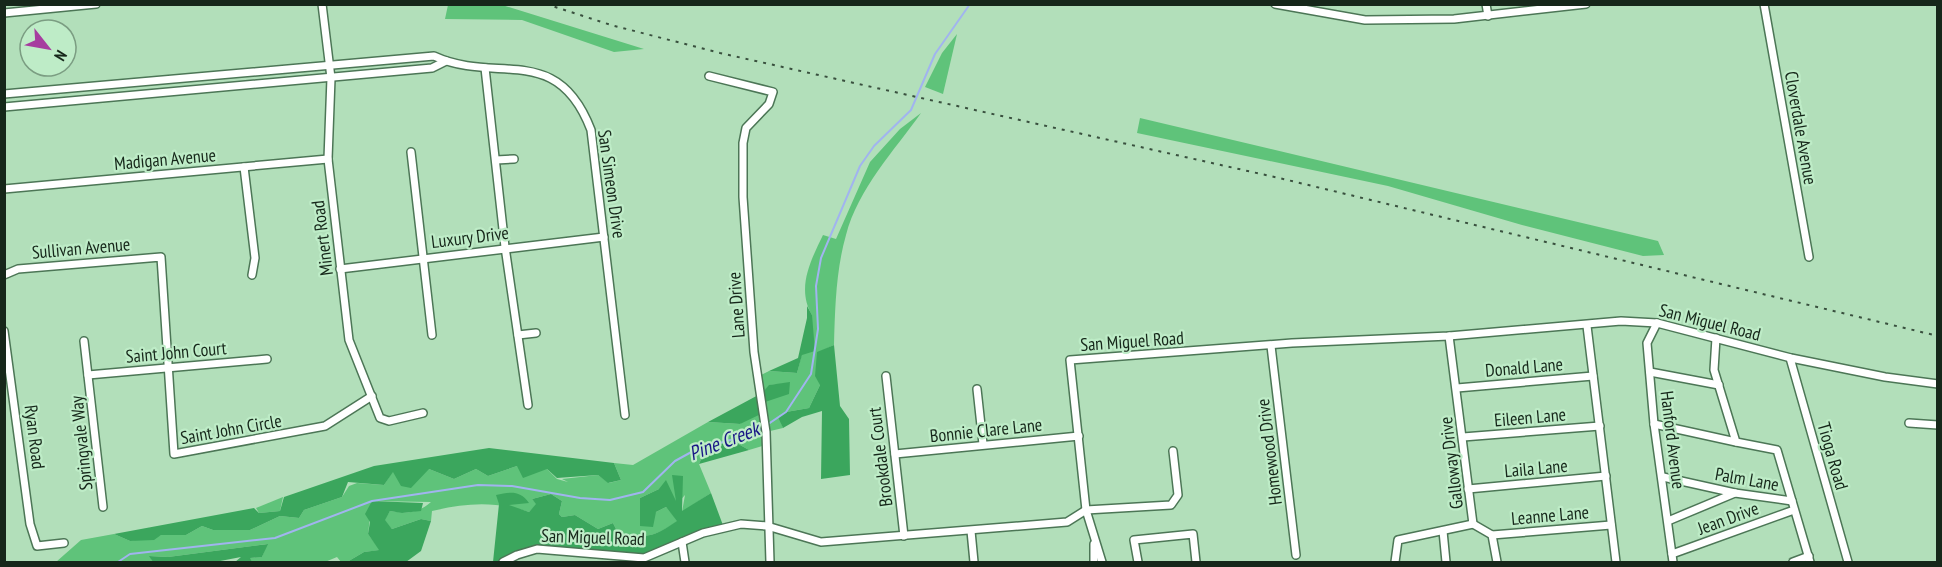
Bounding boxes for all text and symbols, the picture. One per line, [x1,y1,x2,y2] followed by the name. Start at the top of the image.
[18,18,78,78] north arrow
[50,47,72,65] text: N
[1780,69,1822,187] street label: Cloverdale Avenue
[593,128,631,240] street label: San Simeon Drive
[113,143,217,175] street label: Madigan Avenue
[306,199,338,277] street label: Minert Road
[430,221,510,253] street label: Luxury Drive
[31,232,131,264] street label: Sullivan Avenue
[722,271,750,339] street label: Lane Drive
[1657,298,1763,346] street label: San Miguel Road
[1079,326,1185,356] street label: San Miguel Road
[125,336,227,368] street label: Saint John Court
[1484,352,1564,382] street label: Donald Lane
[1656,390,1690,490] street label: Hanford Avenue
[65,394,97,491] street label: Springvale Way
[1251,398,1287,506] street label: Homewood Drive
[1493,402,1567,432] street label: Eileen Lane
[20,404,50,470] street label: Ryan Road
[862,406,898,508] street label: Brookdale Court
[179,409,283,449] street label: Saint John Circle
[929,413,1043,447] street label: Bonnie Clare Lane
[685,415,765,466] water label: Pine Creek
[1434,416,1468,510] street label: Galloway Drive
[1812,420,1854,492] street label: Tioga Road
[1503,454,1569,482] street label: Laila Lane
[1713,462,1781,496] street label: Palm Lane
[1693,496,1762,540] street label: Jean Drive
[1510,500,1590,530] street label: Leanne Lane
[541,524,645,550] street label: San Miguel Road

